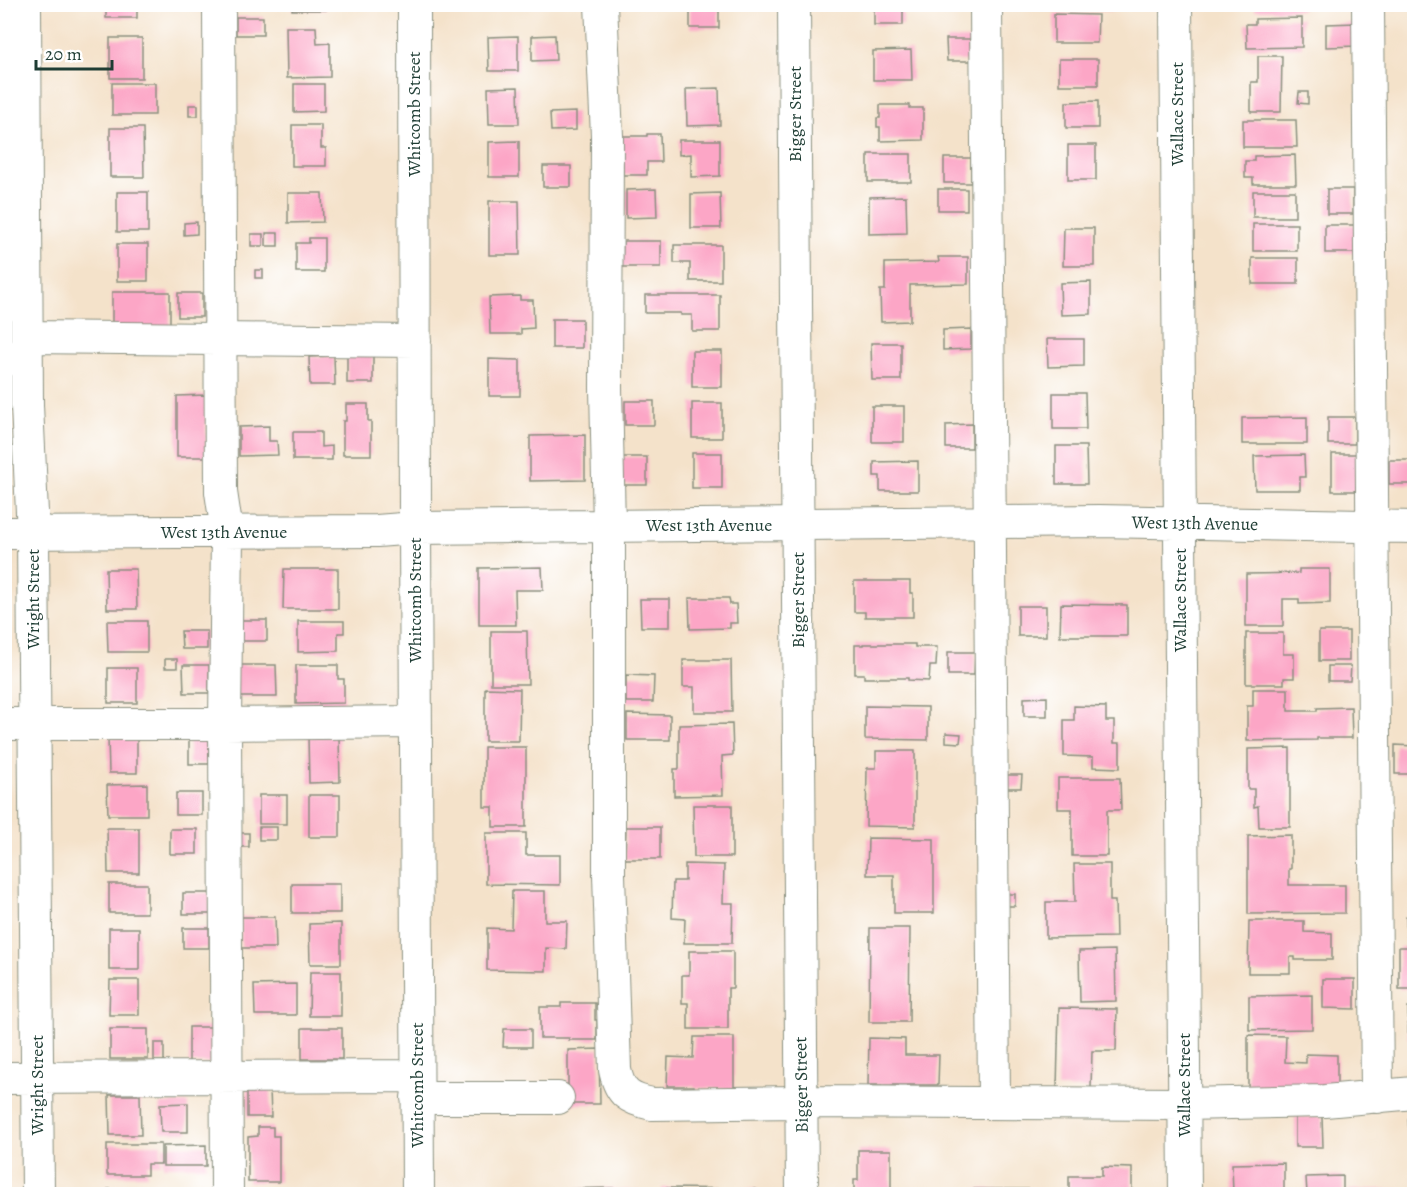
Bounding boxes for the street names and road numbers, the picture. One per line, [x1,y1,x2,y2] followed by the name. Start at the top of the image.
[402,51,426,178] street label: Whitcomb Street
[1165,62,1189,167] street label: Wallace Street
[783,66,807,162] street label: Bigger Street
[1131,510,1258,536] street label: West 13th Avenue
[645,513,772,537] street label: West 13th Avenue
[160,520,287,544] street label: West 13th Avenue
[403,537,427,664] street label: Whitcomb Street
[1168,548,1192,653] street label: Wallace Street
[21,549,45,650] street label: Wright Street
[786,552,810,648] street label: Bigger Street
[405,1022,429,1149] street label: Whitcomb Street
[1172,1033,1196,1138] street label: Wallace Street
[25,1035,49,1136] street label: Wright Street
[788,1037,814,1133] street label: Bigger Street

